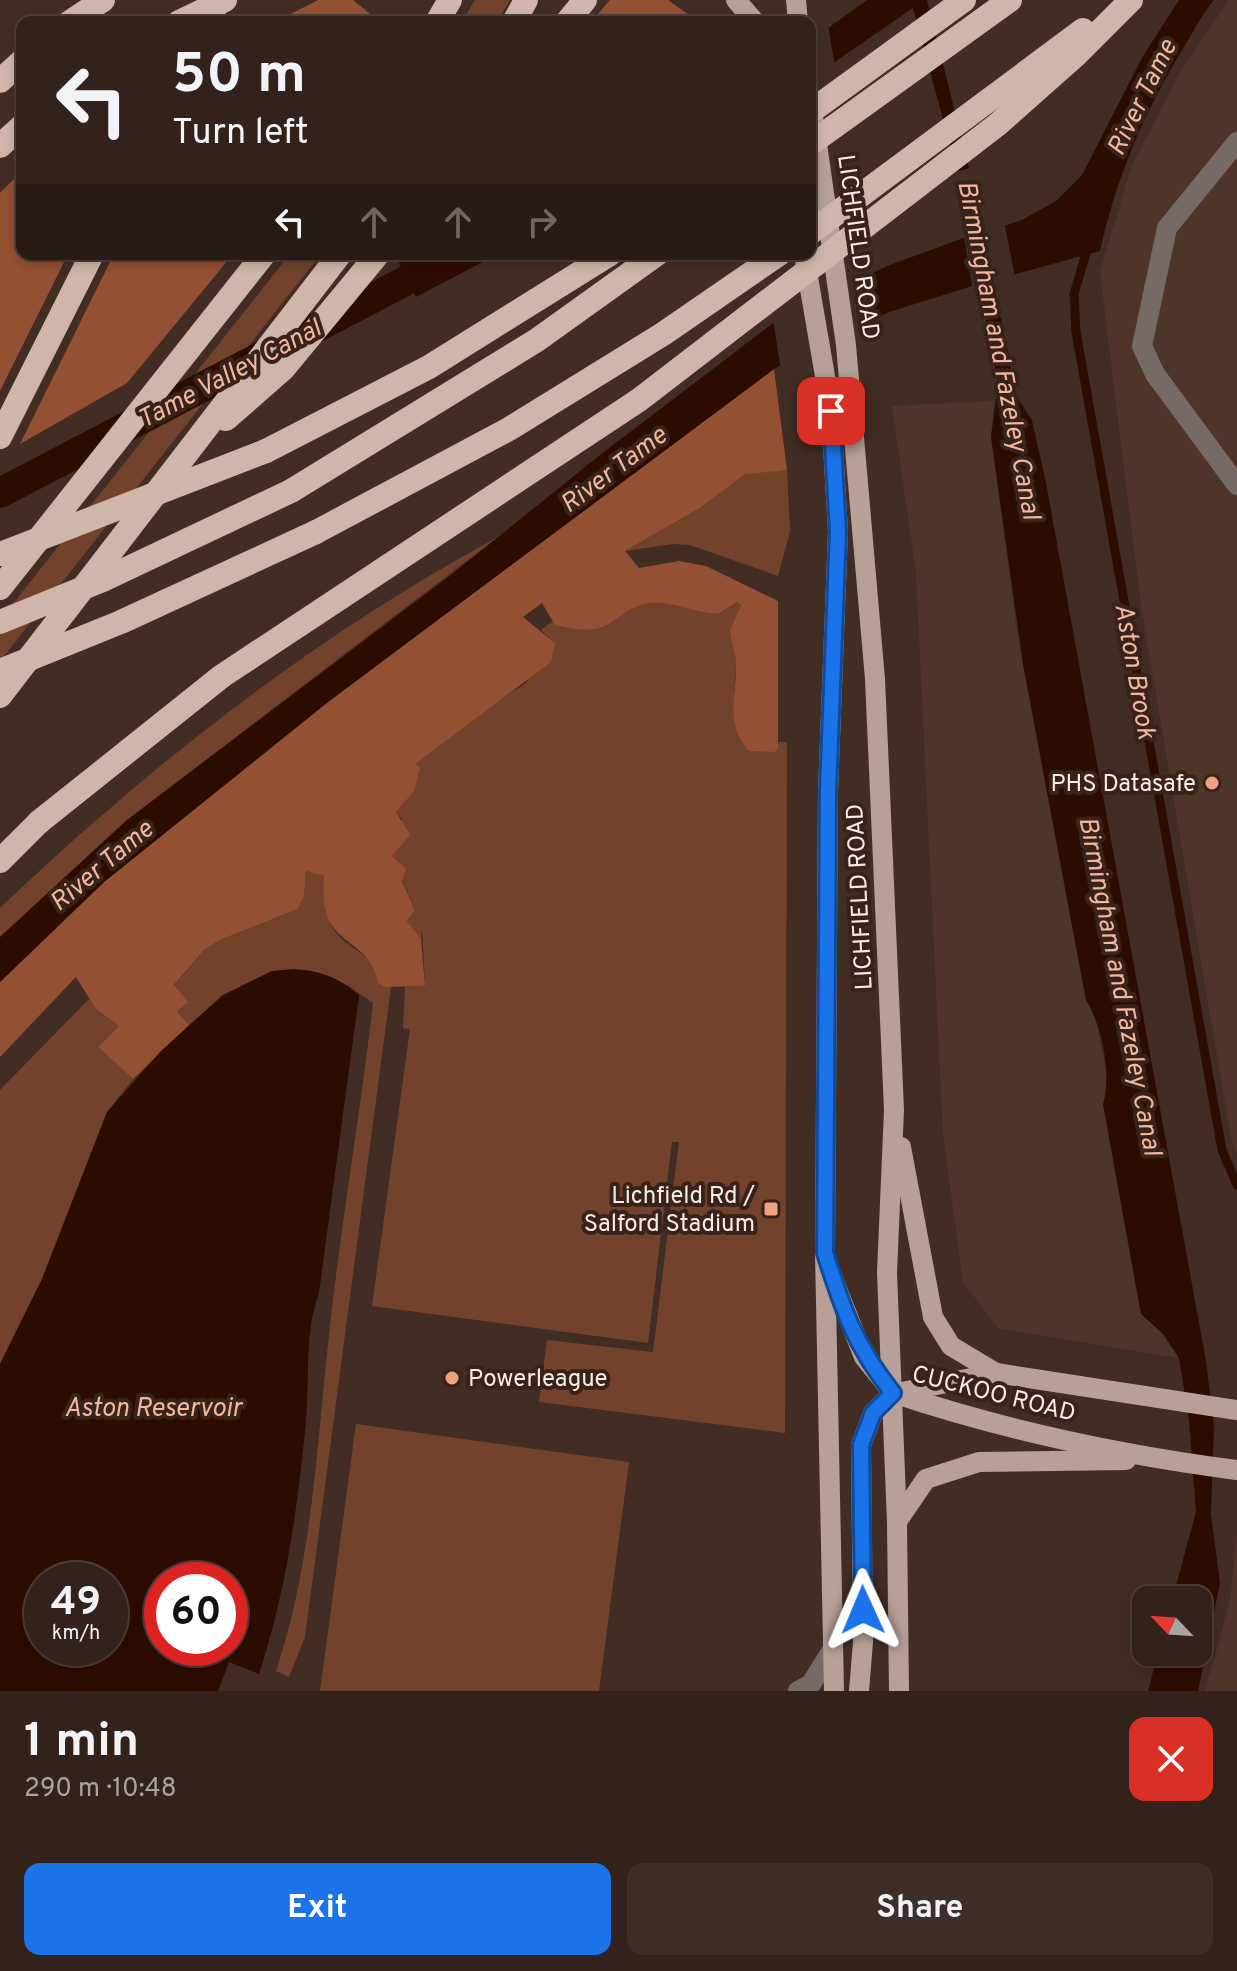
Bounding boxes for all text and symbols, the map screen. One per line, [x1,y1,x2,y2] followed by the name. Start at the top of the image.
[1101,34,1186,162] water label: River Tame
[172,42,306,112] text: 50 m
[40,48,144,152] icon: left
[172,111,309,157] text: Turn left
[829,153,885,342] street label: LICHFIELD ROAD
[948,178,1047,524] water label: Birmingham and Fazeley Canal
[268,200,312,244] icon: left
[352,200,396,244] icon: ahead
[436,200,480,244] icon: ahead
[520,200,564,244] icon: right
[133,312,329,437] water label: Tame Valley Canal
[797,377,865,445] pin
[809,389,853,433] icon: arrive
[555,420,675,522] water label: River Tame
[1105,601,1162,743] water label: Aston Brook
[1050,770,1196,800] place label: PHS Datasafe
[1203,774,1221,792] marker: PHS Datasafe
[841,803,881,991] street label: LICHFIELD ROAD
[44,814,162,920] water label: River Tame
[1069,814,1168,1160] water label: Birmingham and Fazeley Canal
[584,1182,755,1240] place label: Lichfield Rd / Salford Stadium
[762,1200,780,1218] marker: Lichfield Rd / Salford Stadium
[909,1360,1078,1430] street label: CUCKOO ROAD
[468,1365,608,1395] place label: Powerleague
[443,1369,461,1387] marker: Powerleague
[64,1393,244,1426] water label: Aston Reservoir
[144,1562,248,1666] speed limit sign: 60
[821,1568,905,1652] position arrow
[51,1579,101,1629] text: 49
[1132,1586,1212,1666] north arrow
[1132,1586,1212,1666] map controls
[52,1621,100,1647] text: km/h
[24,1713,139,1773] text: 1 min
[1129,1717,1213,1801] button: close
[24,1773,177,1806] text: 290 m · 10:48
[24,1863,611,1955] button: Exit
[627,1863,1213,1955] button: Share

